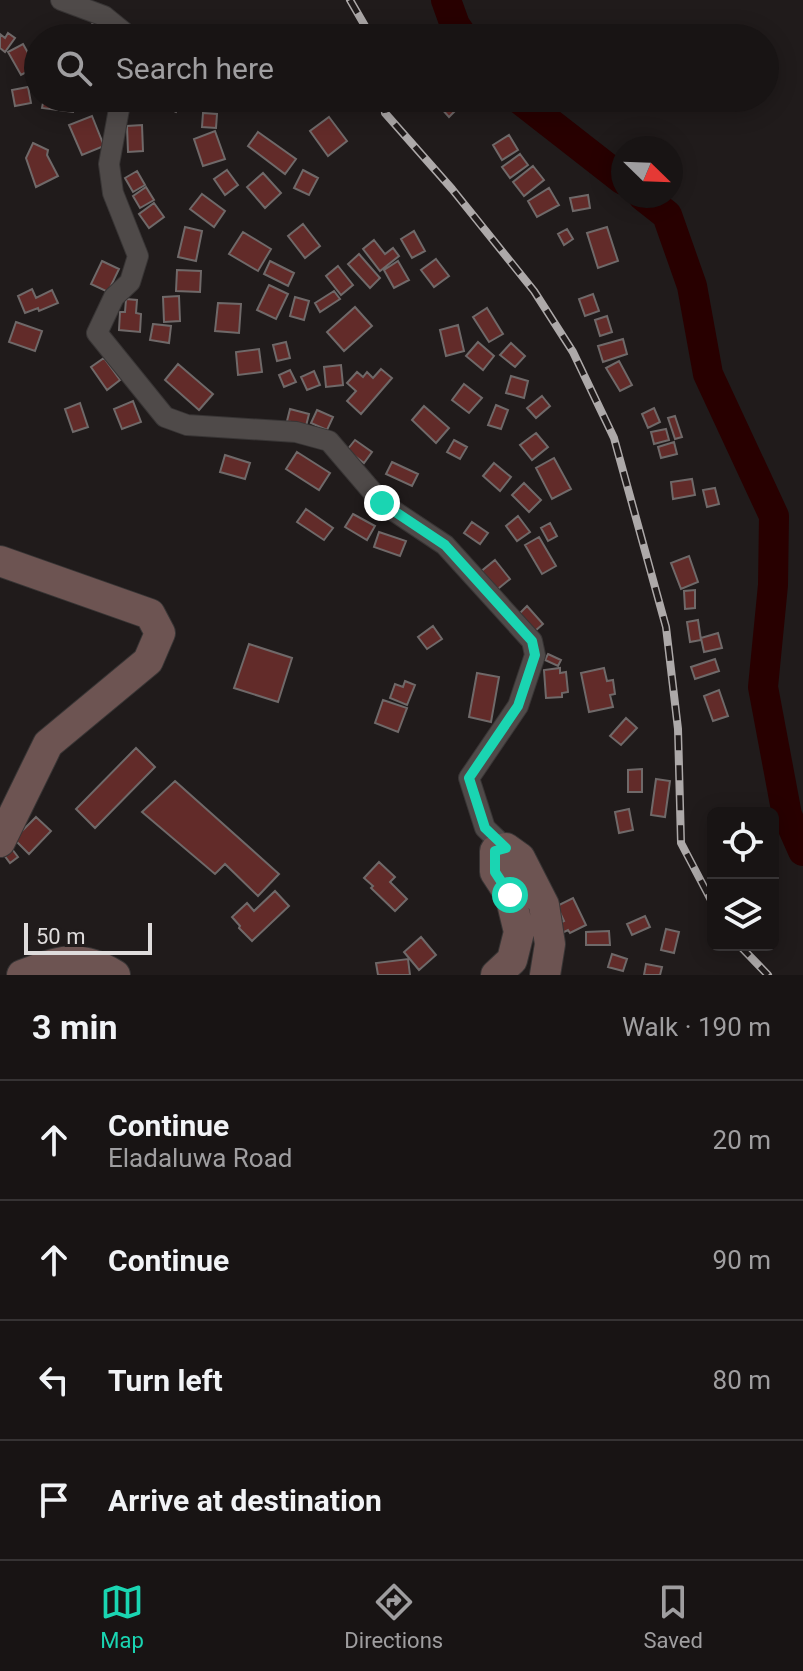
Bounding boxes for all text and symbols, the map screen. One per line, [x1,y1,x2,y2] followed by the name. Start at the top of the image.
[24,24,779,112] search box
[52,46,96,90] icon: search
[116,51,274,86] text: Search here
[611,136,683,208] north arrow
[364,485,400,521] route end
[707,807,779,951] map controls
[707,807,779,879] button: locate
[492,877,528,913] route start
[707,879,779,951] button: layers
[24,919,152,955] scale bar
[36,924,85,949] text: 50 m
[32,1007,117,1047] text: 3 min
[622,1012,771,1042] text: Walk · 190 m
[108,1108,229,1143] text: Continue
[32,1118,76,1162] icon: ahead
[713,1125,771,1155] text: 20 m
[108,1143,293,1173] text: Eladaluwa Road
[32,1238,76,1282] icon: ahead
[108,1243,229,1278] text: Continue
[713,1245,771,1275] text: 90 m
[32,1358,76,1402] icon: left
[108,1363,223,1398] text: Turn left
[713,1365,771,1395] text: 80 m
[32,1478,76,1522] icon: arrive
[108,1483,382,1518] text: Arrive at destination
[100,1580,144,1653] tab: Map
[344,1580,443,1653] tab: Directions
[643,1580,703,1653] tab: Saved

